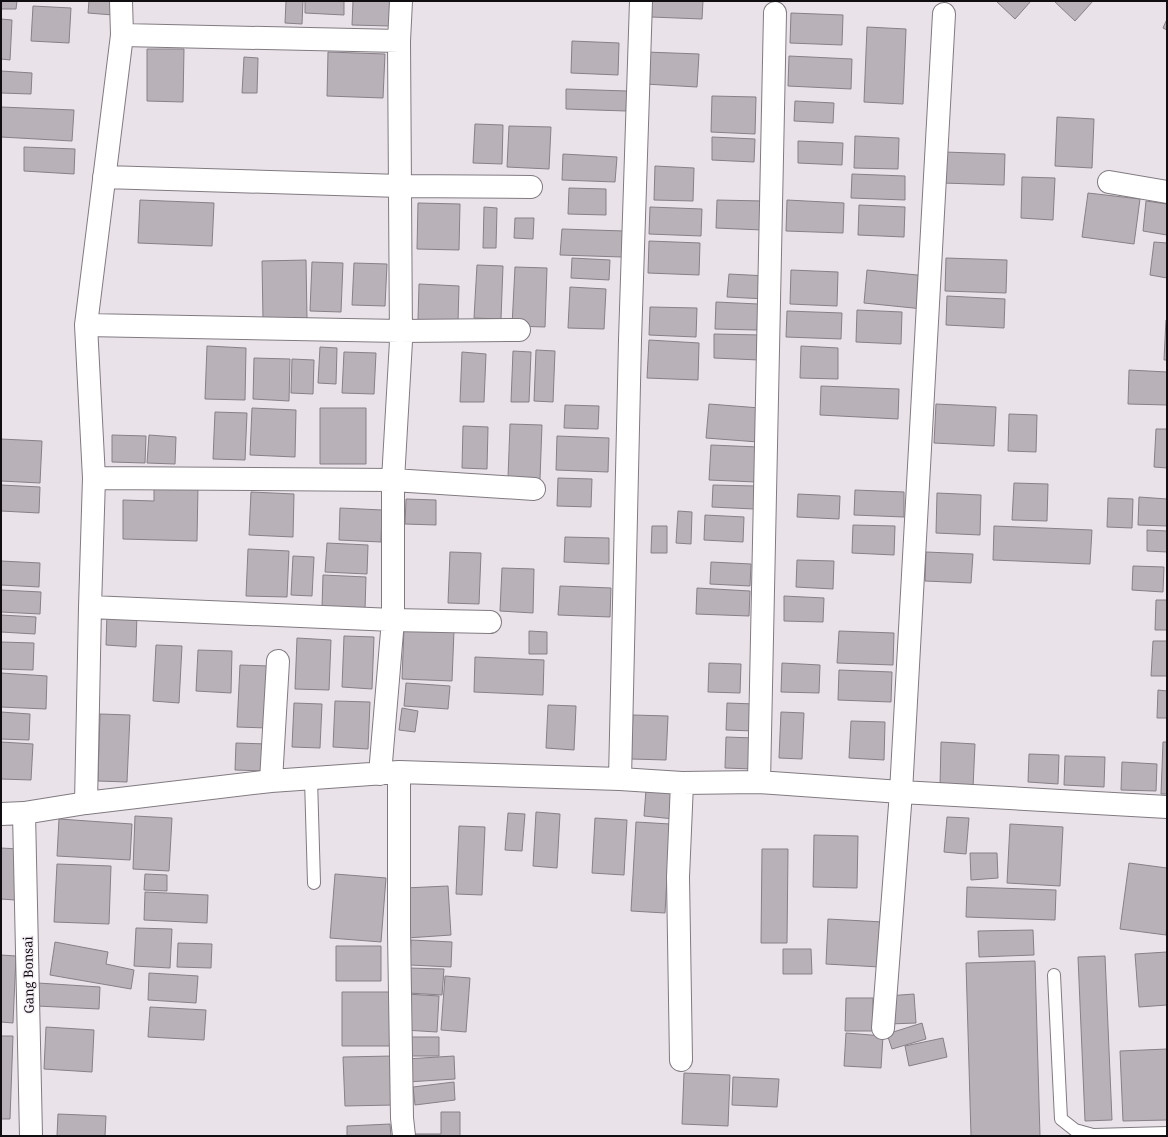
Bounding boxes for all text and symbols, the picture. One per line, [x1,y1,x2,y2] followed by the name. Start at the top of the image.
[18,936,38,1014] street label: Gang Bonsai

